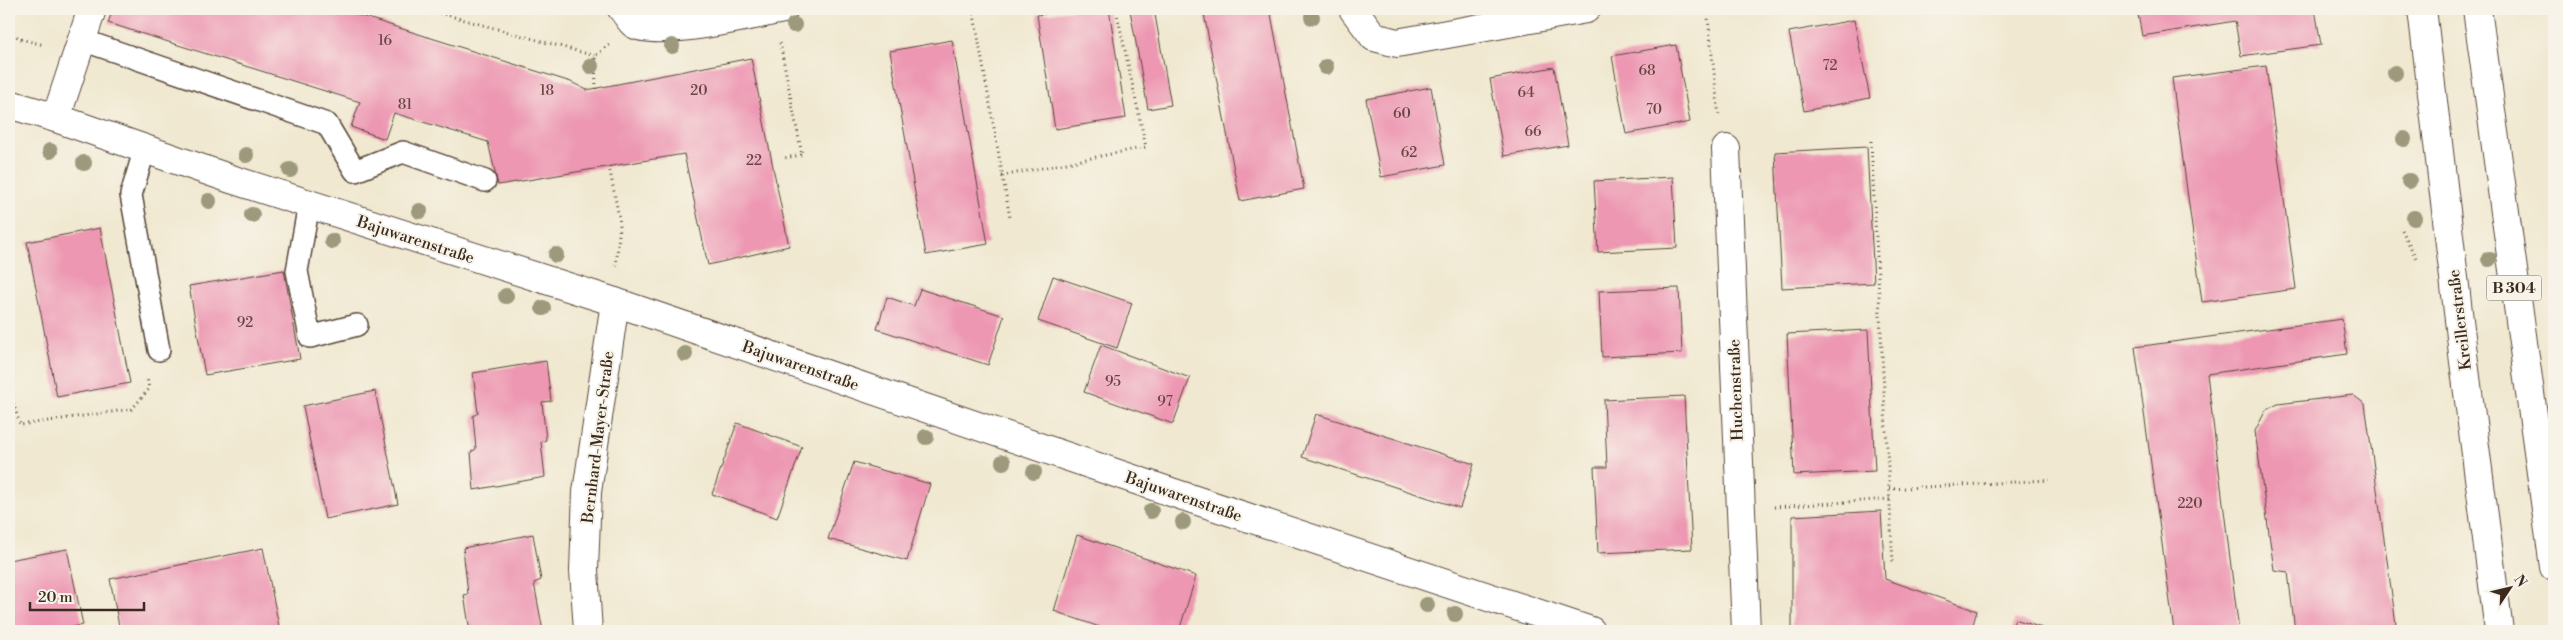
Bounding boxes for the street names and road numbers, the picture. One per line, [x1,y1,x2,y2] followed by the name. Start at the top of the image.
[354,211,477,268] street label: Bajuwarenstraße
[2444,268,2476,371] street label: Kreillerstraße
[2486,276,2542,300] road number: B 304
[739,336,862,395] street label: Bajuwarenstraße
[1724,339,1748,441] street label: Huchenstraße
[577,350,618,525] street label: Bernhard-Mayer-Straße
[1122,467,1245,526] street label: Bajuwarenstraße

